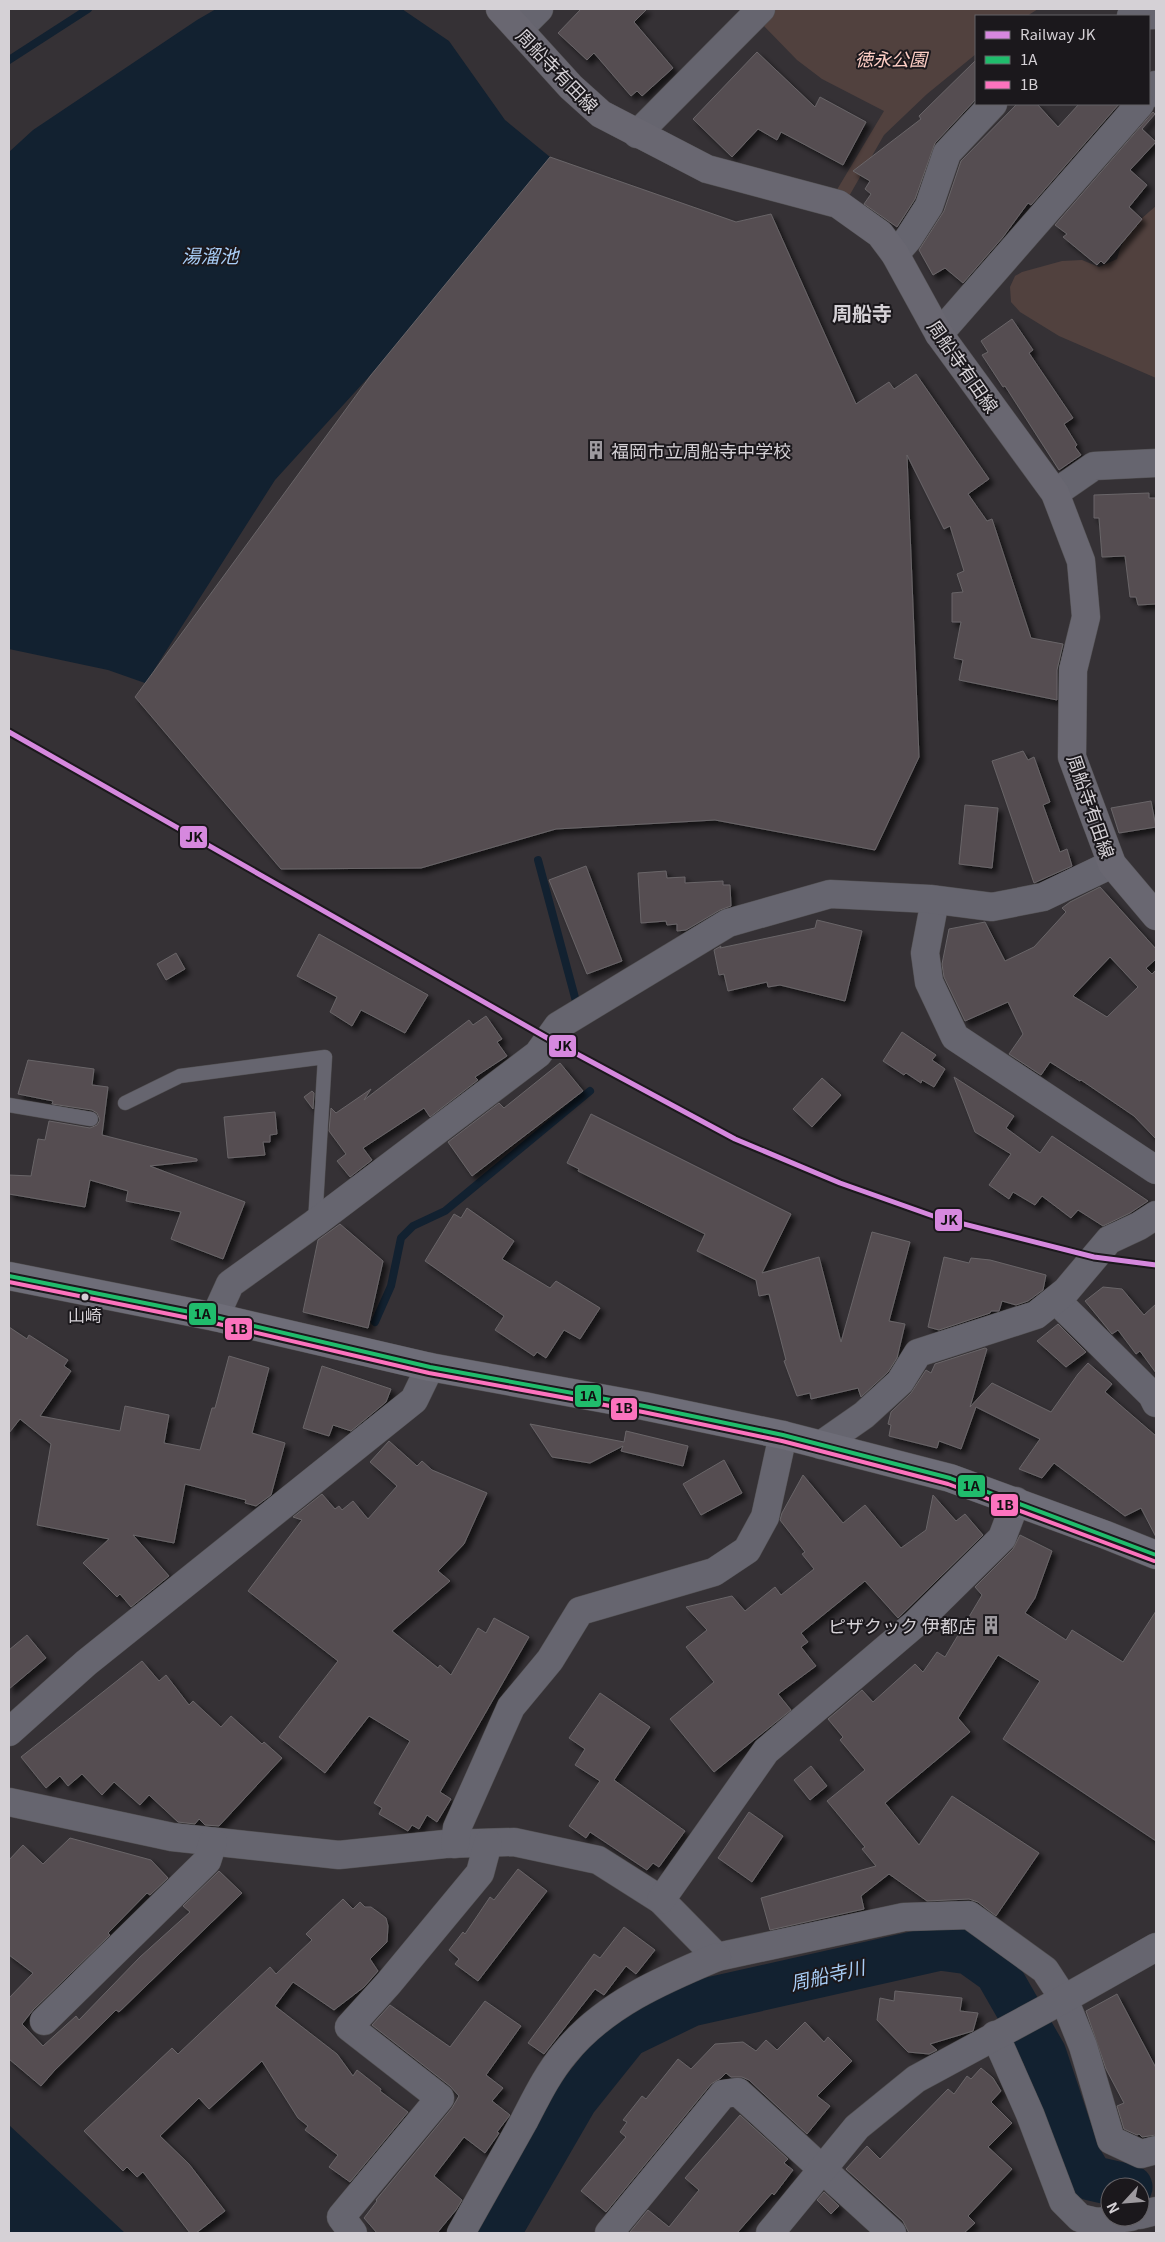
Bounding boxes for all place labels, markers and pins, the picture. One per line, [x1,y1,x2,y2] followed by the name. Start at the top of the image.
[611,437,791,463] place label: 福岡市立周船寺中学校
[585,439,607,461] building icon: 福岡市立周船寺中学校
[80,1292,90,1302] marker: 山崎
[68,1302,102,1327] place label: 山崎
[828,1612,976,1638] place label: ピザクック 伊都店
[980,1614,1002,1636] building icon: ピザクック 伊都店

